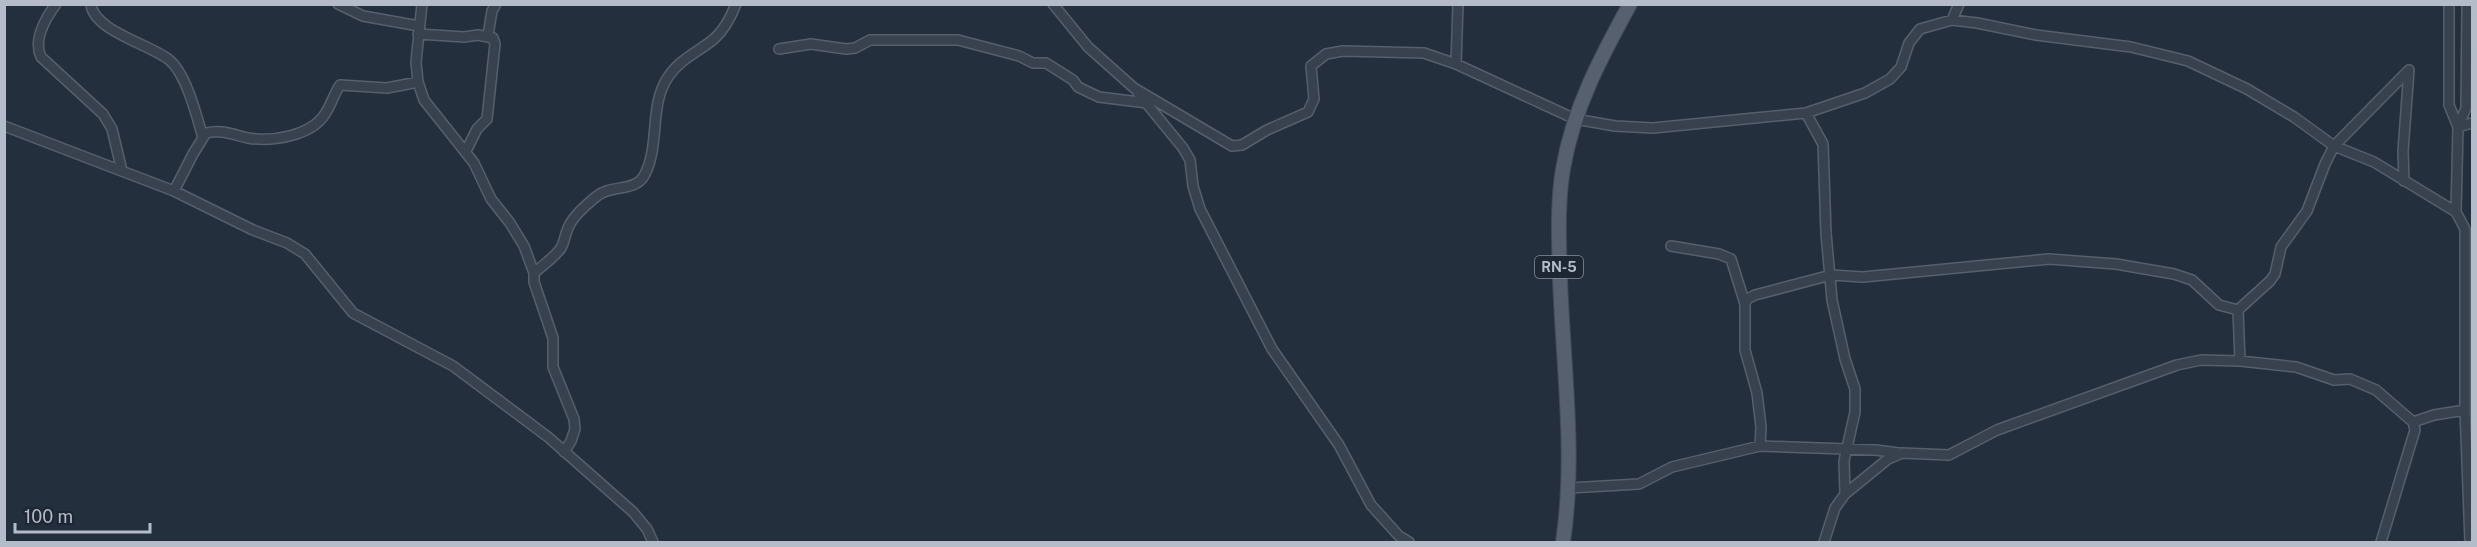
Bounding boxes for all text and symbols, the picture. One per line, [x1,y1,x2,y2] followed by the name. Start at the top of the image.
[1535,256,1583,278] road number: RN-5
[15,496,150,534] scale bar
[24,506,73,527] text: 100 m

